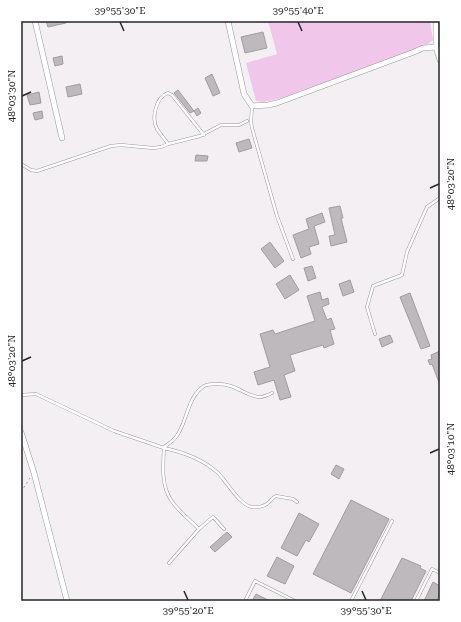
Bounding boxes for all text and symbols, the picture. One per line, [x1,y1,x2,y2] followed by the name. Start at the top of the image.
[94,5,146,16] text: 39°55'30"E
[272,5,324,16] text: 39°55'40"E
[6,70,17,122] text: 48°03'30"N
[445,158,456,210] text: 48°03'20"N
[6,335,17,387] text: 48°03'20"N
[445,423,456,475] text: 48°03'10"N
[162,605,214,616] text: 39°55'20"E
[340,605,392,616] text: 39°55'30"E

